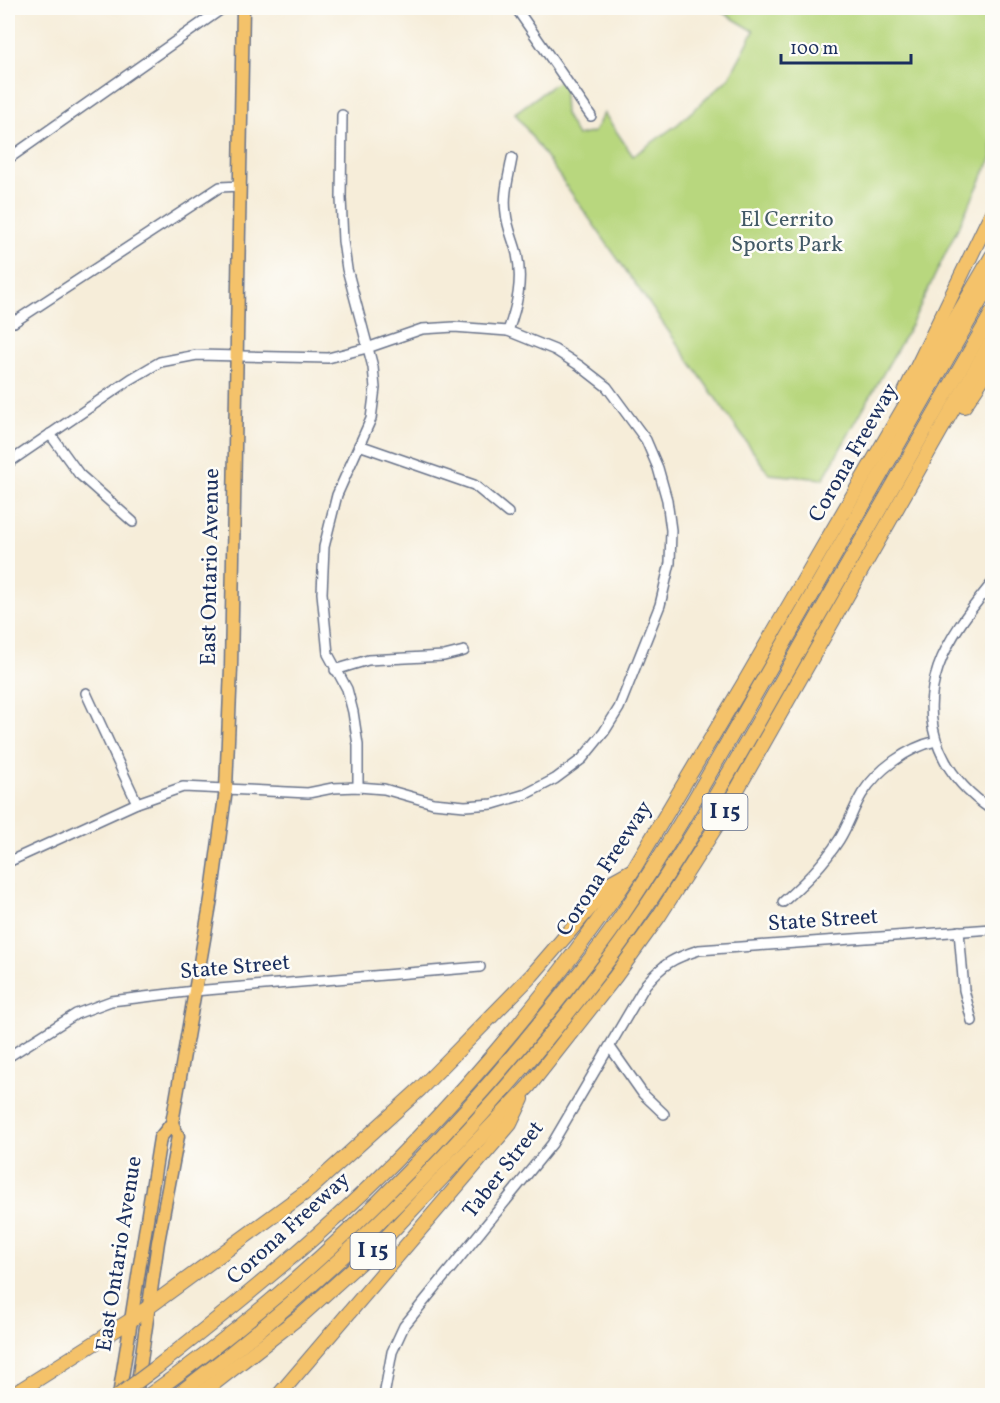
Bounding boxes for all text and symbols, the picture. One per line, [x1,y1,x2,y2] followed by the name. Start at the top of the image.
[781,27,912,65] scale bar
[790,37,839,62] text: 100 m
[731,205,843,261] park label: El Cerrito Sports Park
[802,378,907,528] street label: Corona Freeway
[194,468,228,666] street label: East Ontario Avenue
[702,794,748,830] road number: I 15
[549,795,661,943] street label: Corona Freeway
[767,902,879,940] street label: State Street
[179,948,292,988] street label: State Street
[456,1114,552,1225] street label: Taber Street
[89,1154,151,1354] street label: East Ontario Avenue
[221,1165,357,1293] street label: Corona Freeway
[350,1233,395,1269] road number: I 15

